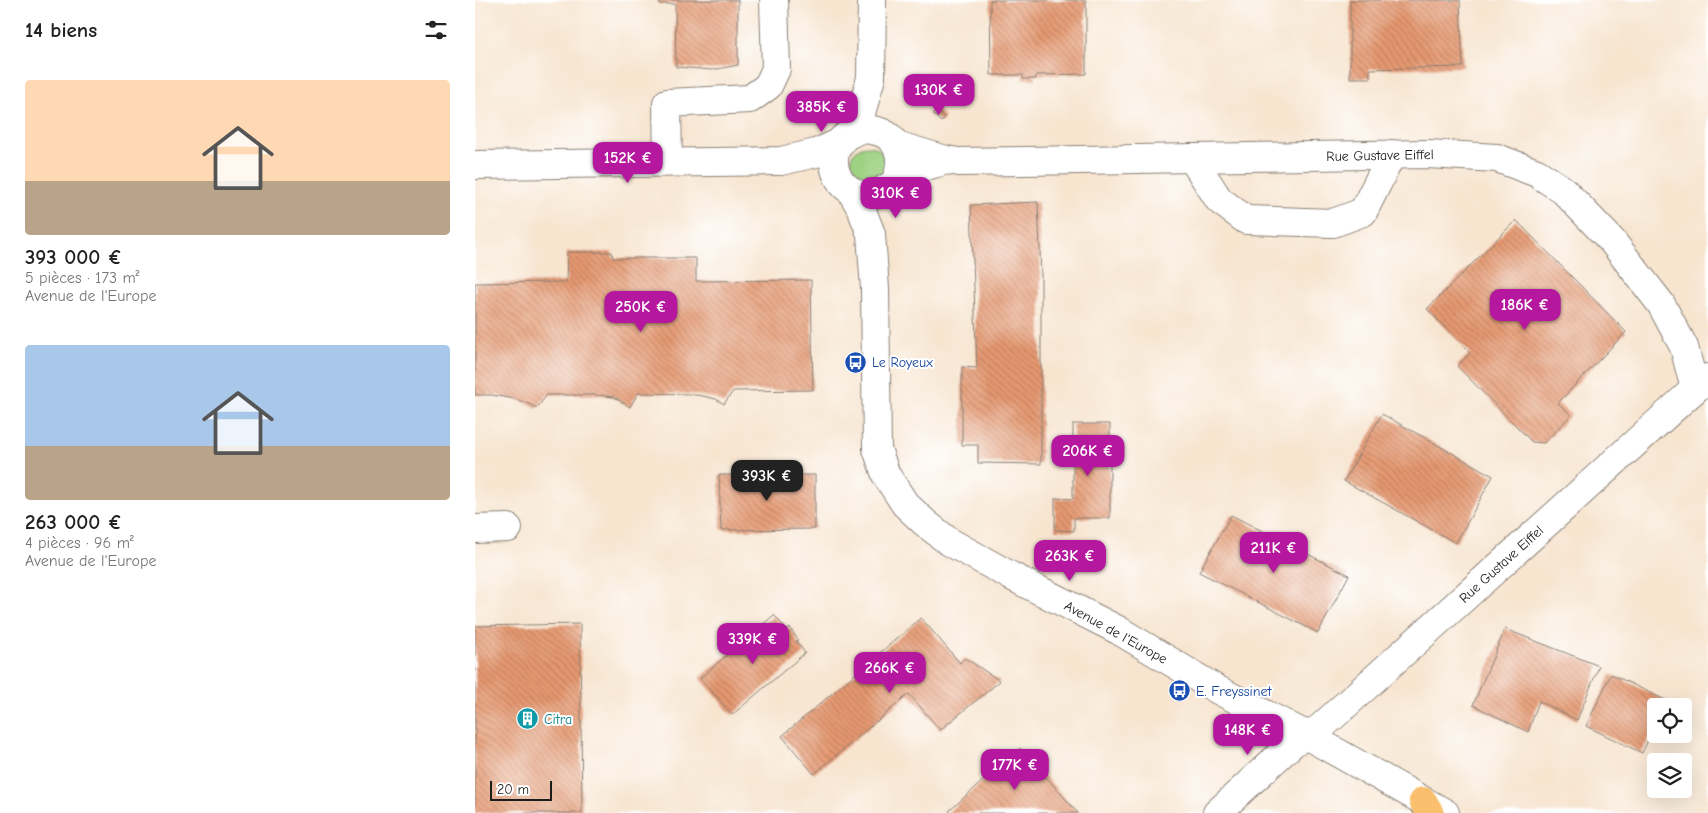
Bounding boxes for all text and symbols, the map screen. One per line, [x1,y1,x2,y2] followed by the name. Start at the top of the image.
[422,16,450,44] icon: filters
[25,18,97,42] text: 14 biens
[898,74,980,116] pin: 130K €
[914,81,964,99] text: 130K €
[781,90,863,133] pin: 385K €
[797,98,847,116] text: 385K €
[193,113,283,203] icon: home
[587,142,669,184] pin: 152K €
[1326,146,1434,165] street label: Rue Gustave Eiffel
[604,149,652,167] text: 152K €
[855,176,937,219] pin: 310K €
[871,184,921,202] text: 310K €
[25,245,122,269] text: 393 000 €
[25,269,140,287] text: 5 pièces · 173 m²
[25,287,156,305] text: Avenue de l'Europe
[1484,288,1566,331] pin: 186K €
[600,290,682,333] pin: 250K €
[1501,296,1549,314] text: 186K €
[615,298,667,316] text: 250K €
[844,350,868,374] bus stop icon: Le Royeux
[872,354,933,371] place label: Le Royeux
[193,378,283,468] icon: home
[1047,434,1129,477] pin: 206K €
[1062,442,1114,460] text: 206K €
[726,460,808,502] pin: 393K €
[742,467,792,485] text: 393K €
[25,510,122,534] text: 263 000 €
[1456,522,1547,607] street label: Rue Gustave Eiffel
[1233,532,1315,574] pin: 211K €
[25,534,134,552] text: 4 pièces · 96 m²
[1251,539,1297,557] text: 211K €
[1029,540,1111,582] pin: 263K €
[1045,547,1095,565] text: 263K €
[25,552,156,570] text: Avenue de l'Europe
[1061,597,1170,668] street label: Avenue de l'Europe
[712,622,794,665] pin: 339K €
[728,630,778,648] text: 339K €
[849,652,931,694] pin: 266K €
[865,659,915,677] text: 266K €
[1168,679,1192,703] bus stop icon: E. Freyssinet
[1196,683,1272,700] place label: E. Freyssinet
[1647,698,1692,798] map controls
[1647,698,1692,743] button: locate
[516,707,540,731] building icon: Citra
[544,711,572,728] place label: Citra
[1207,714,1289,756] pin: 148K €
[1224,721,1272,739] text: 148K €
[974,748,1056,791] pin: 177K €
[1647,753,1692,798] button: layers
[992,756,1038,774] text: 177K €
[490,778,553,801] scale bar
[497,781,529,798] text: 20 m

